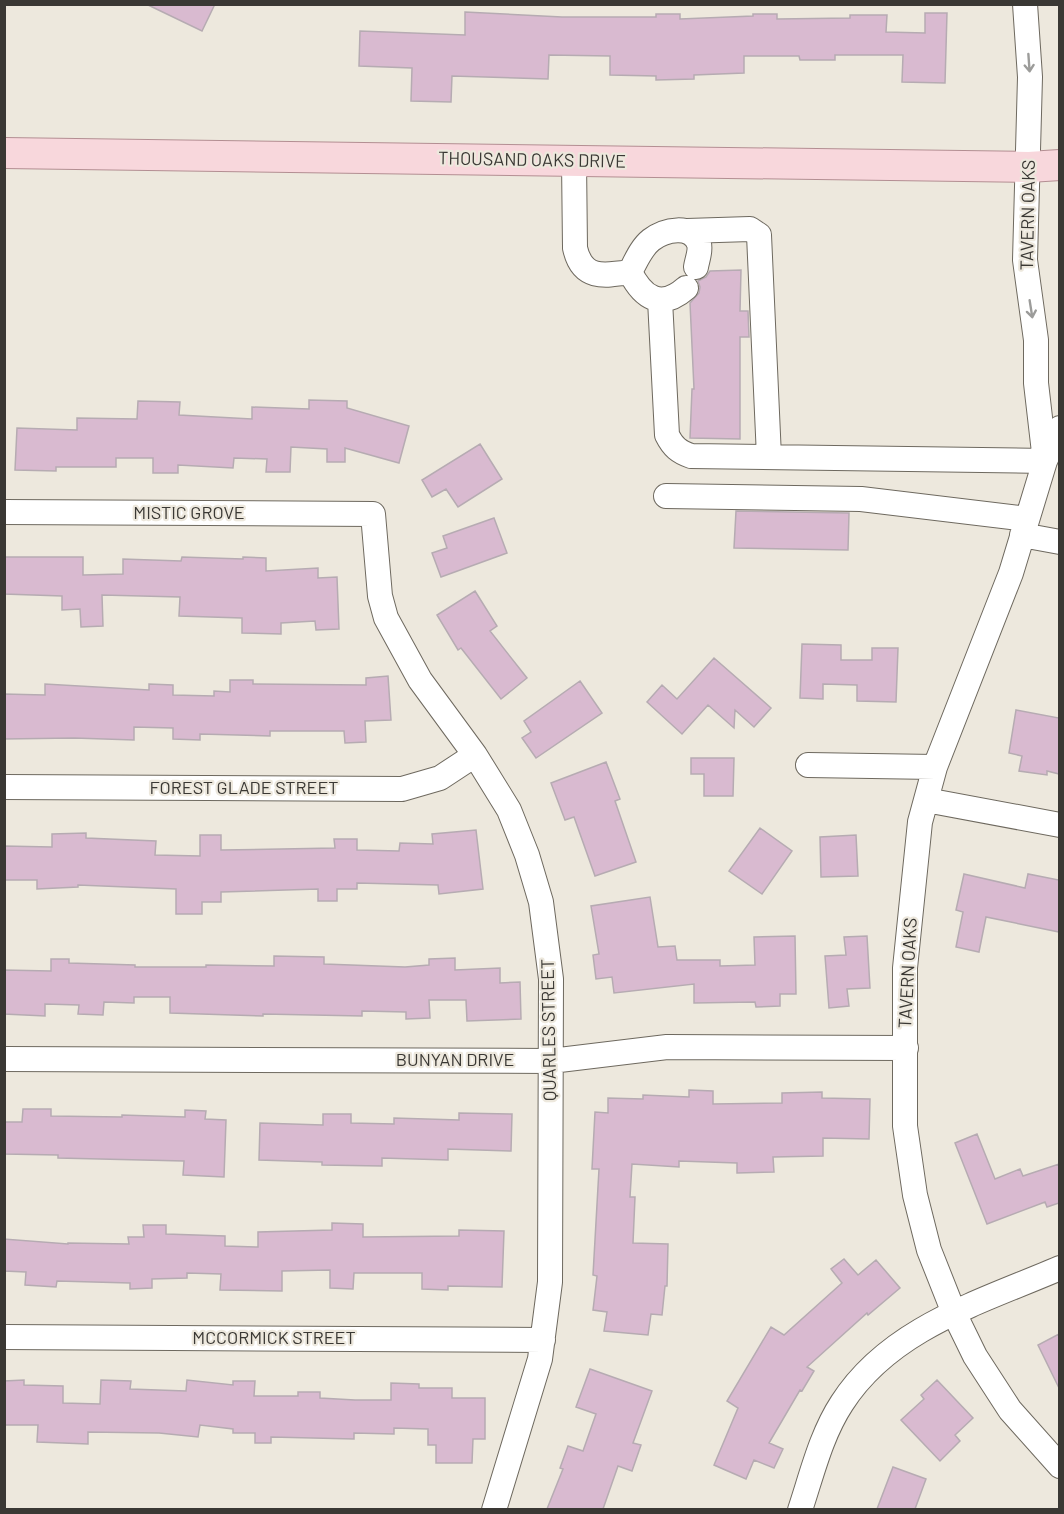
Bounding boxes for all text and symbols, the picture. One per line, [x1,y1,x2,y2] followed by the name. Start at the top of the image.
[1024,52,1035,72] one-way arrow
[438,146,626,172] street label: THOUSAND OAKS DRIVE
[1015,159,1039,271] street label: TAVERN OAKS
[1026,298,1037,318] one-way arrow
[133,501,245,523] street label: MISTIC GROVE
[149,776,339,798] street label: FOREST GLADE STREET
[893,917,921,1029] street label: TAVERN OAKS
[536,959,560,1101] street label: QUARLES STREET
[396,1048,514,1070] street label: BUNYAN DRIVE
[192,1326,356,1348] street label: MCCORMICK STREET

